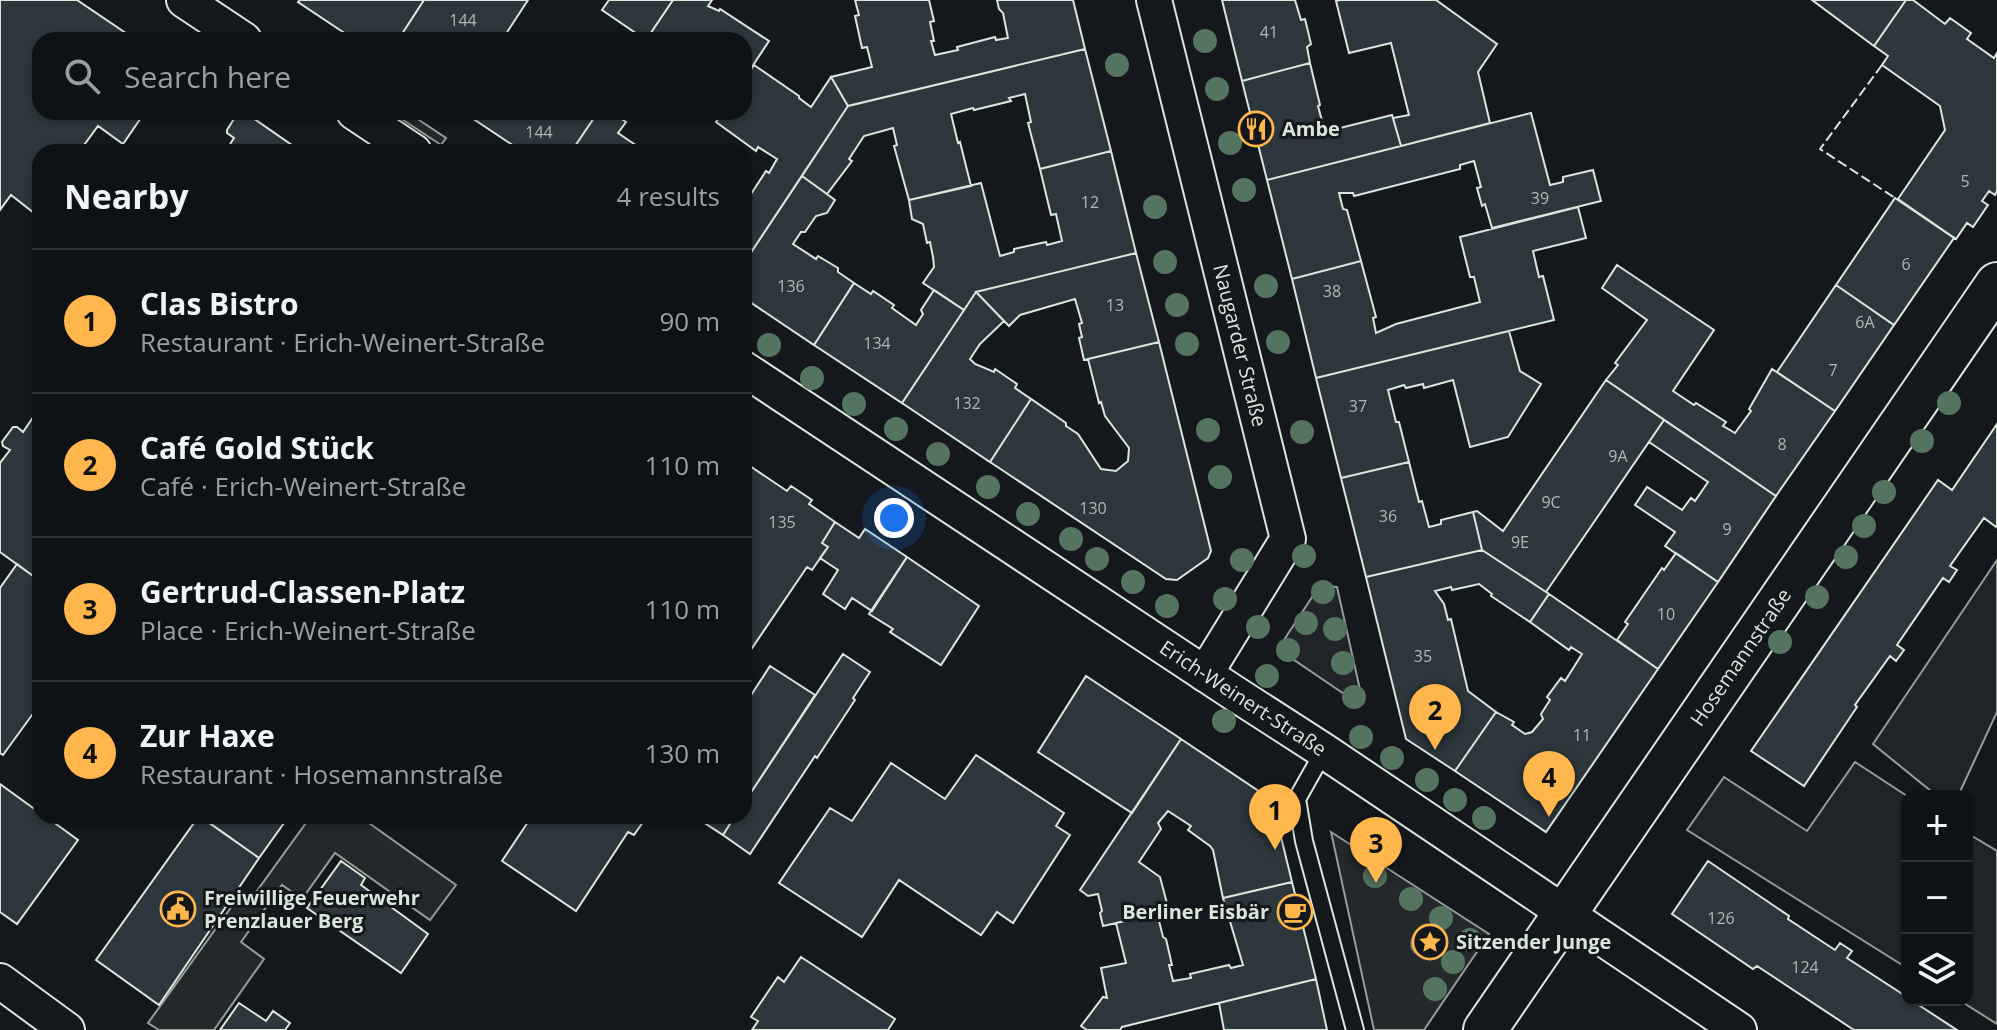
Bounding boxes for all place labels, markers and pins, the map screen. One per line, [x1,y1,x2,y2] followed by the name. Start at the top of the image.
[1237,110,1275,148] restaurant icon: Ambe
[1282,115,1340,142] place label: Ambe
[1409,684,1461,750] pin: 2
[1523,751,1575,817] pin: 4
[1249,784,1301,850] pin: 1
[1350,817,1402,883] pin: 3
[204,884,420,934] place label: Freiwillige Feuerwehr Prenzlauer Berg
[159,890,197,928] public building icon: Freiwillige Feuerwehr Prenzlauer Berg
[1276,893,1314,931] cafe icon: Berliner Eisbär
[1122,898,1269,925] place label: Berliner Eisbär
[1411,923,1449,961] place icon: Sitzender Junge
[1456,928,1611,955] place label: Sitzender Junge

